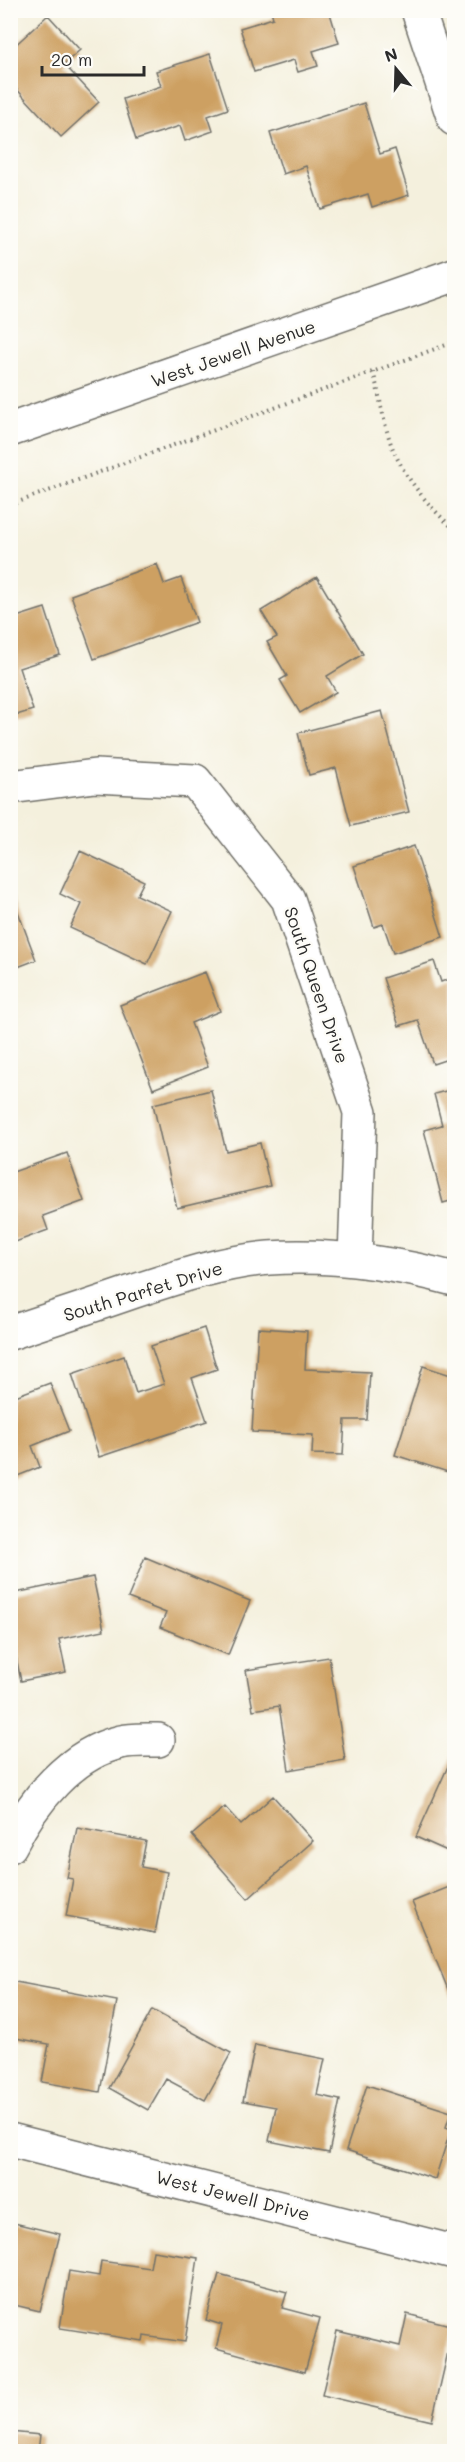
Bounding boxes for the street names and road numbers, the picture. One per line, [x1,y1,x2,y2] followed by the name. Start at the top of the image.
[147,314,319,392] street label: West Jewell Avenue
[279,904,355,1066] street label: South Queen Drive
[61,1255,225,1327] street label: South Parfet Drive
[153,2164,313,2226] street label: West Jewell Drive

